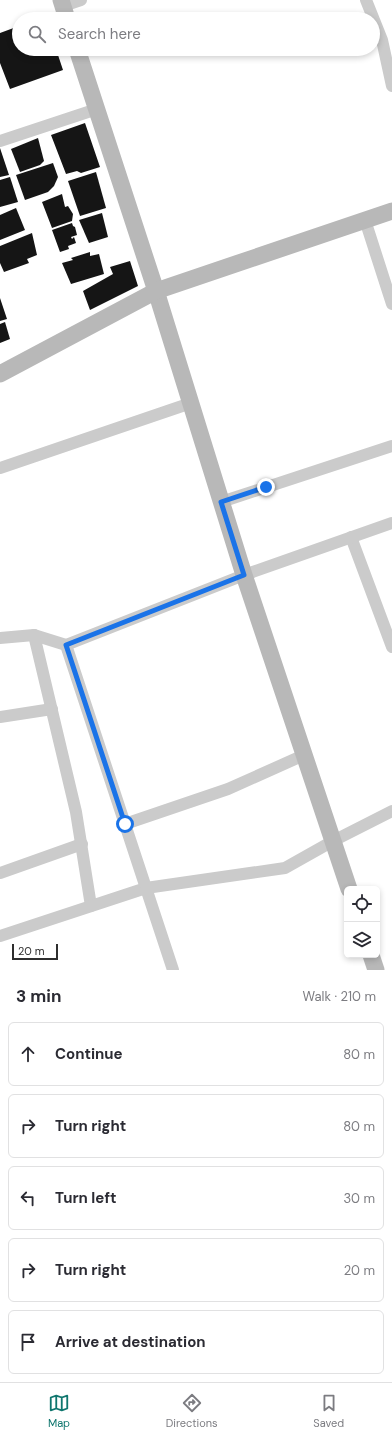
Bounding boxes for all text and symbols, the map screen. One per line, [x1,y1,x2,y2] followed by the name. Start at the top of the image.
[12,12,380,56] search box
[26,23,48,45] icon: search
[58,24,141,44] text: Search here
[257,478,275,496] route end
[116,815,134,833] route start
[344,886,380,958] map controls
[344,886,380,922] button: locate
[344,922,380,958] button: layers
[12,942,58,961] scale bar
[18,944,44,958] text: 20 m
[16,985,61,1007] text: 3 min
[303,988,376,1005] text: Walk · 210 m
[17,1043,39,1065] icon: ahead
[55,1044,123,1064] text: Continue
[343,1046,375,1063] text: 80 m
[17,1115,39,1137] icon: right
[55,1116,126,1136] text: Turn right
[343,1118,375,1135] text: 80 m
[17,1187,39,1209] icon: left
[55,1188,116,1208] text: Turn left
[343,1190,375,1207] text: 30 m
[17,1259,39,1281] icon: right
[55,1260,126,1280] text: Turn right
[344,1262,375,1279] text: 20 m
[17,1331,39,1353] icon: arrive
[55,1332,206,1352] text: Arrive at destination
[48,1392,70,1430] tab: Map
[166,1392,218,1430] tab: Directions
[313,1392,344,1430] tab: Saved

